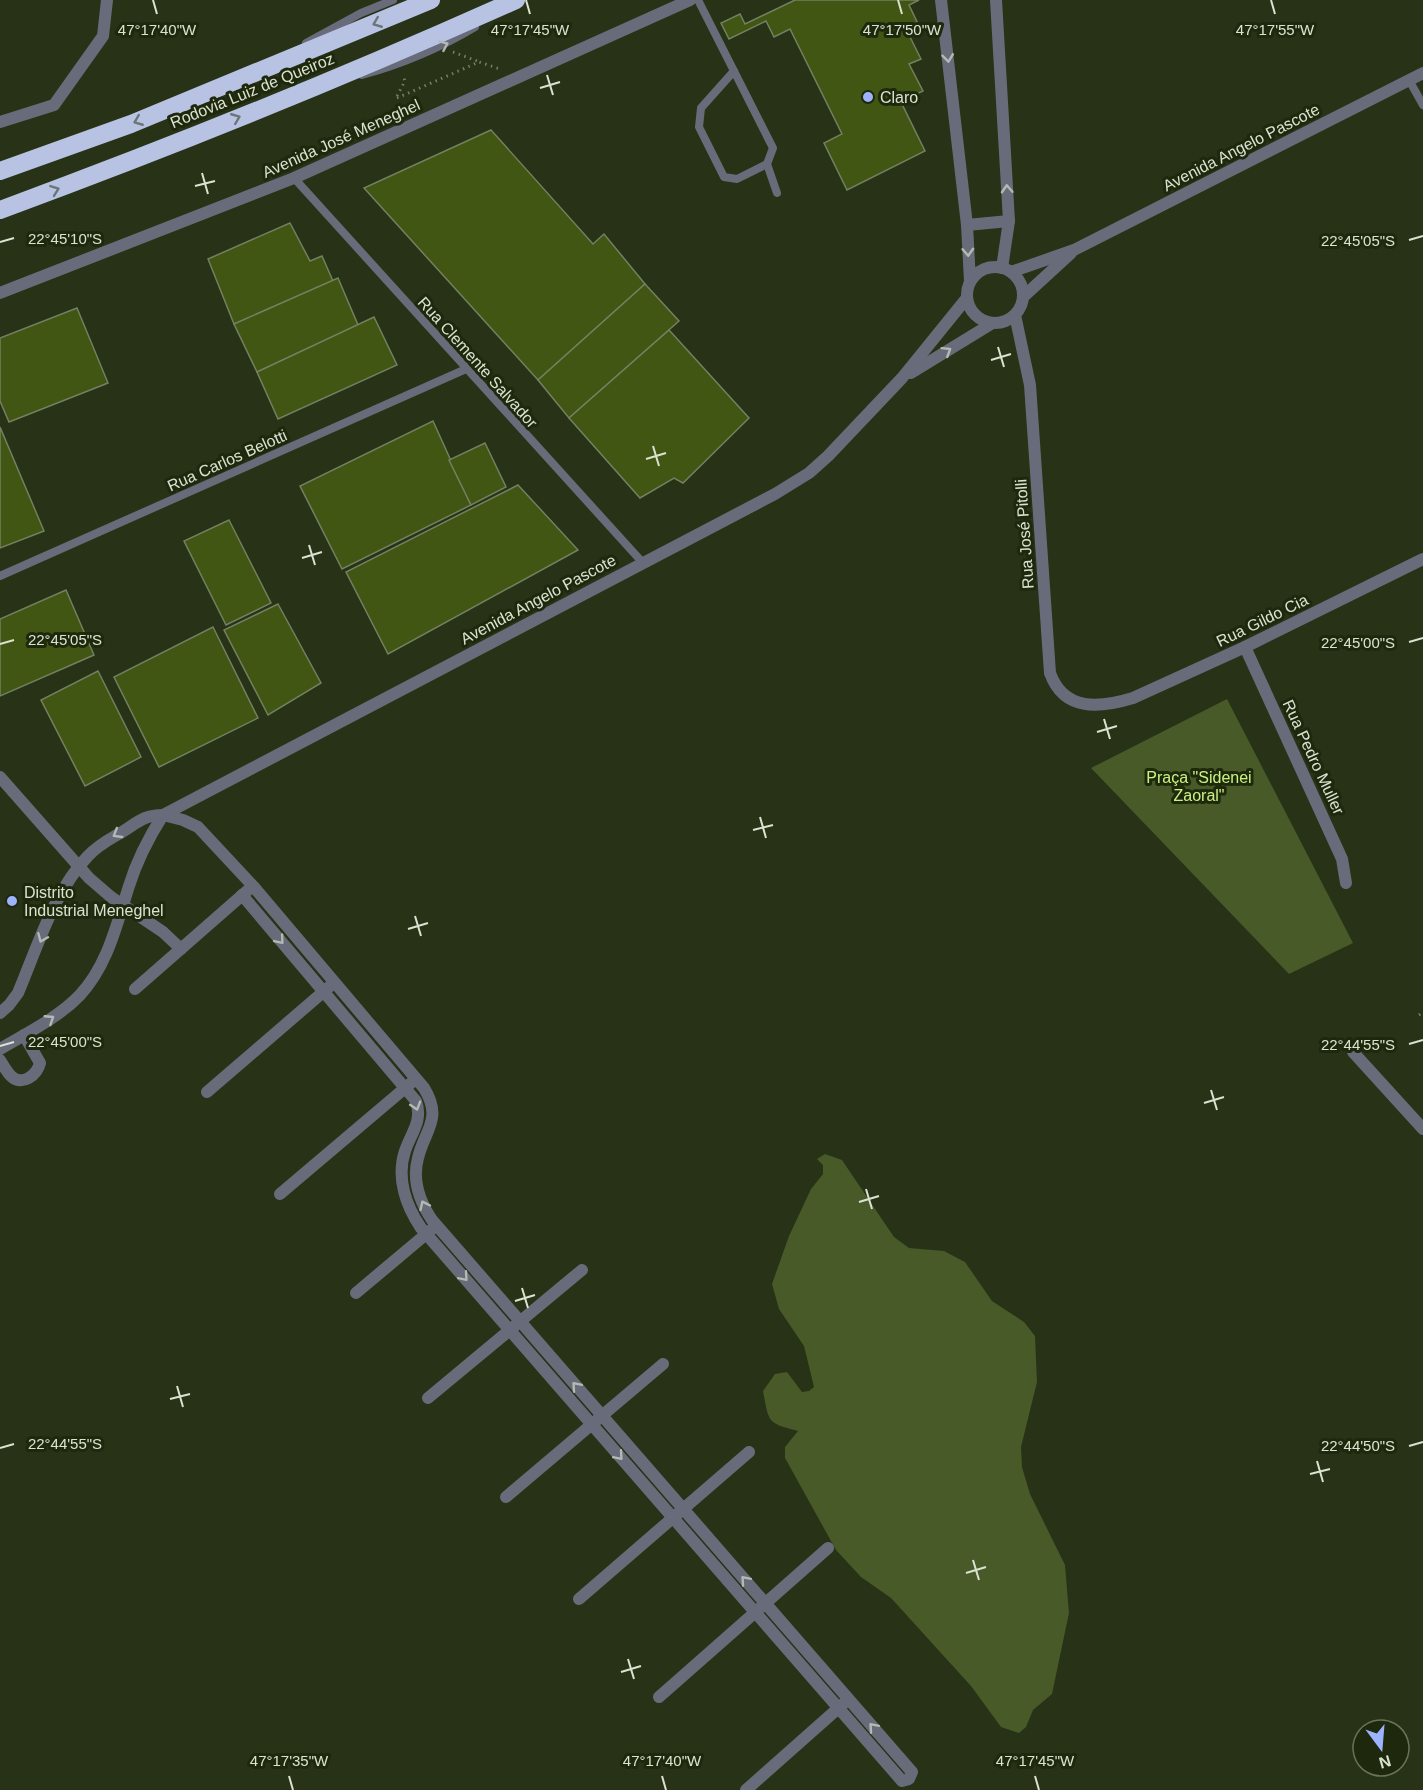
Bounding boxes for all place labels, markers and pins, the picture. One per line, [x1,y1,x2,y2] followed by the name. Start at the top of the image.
[880,89,918,106] place label: Claro
[861,90,875,104] marker: Claro
[24,884,164,919] place label: Distrito Industrial Meneghel
[5,894,19,908] marker: Distrito Industrial Meneghel

